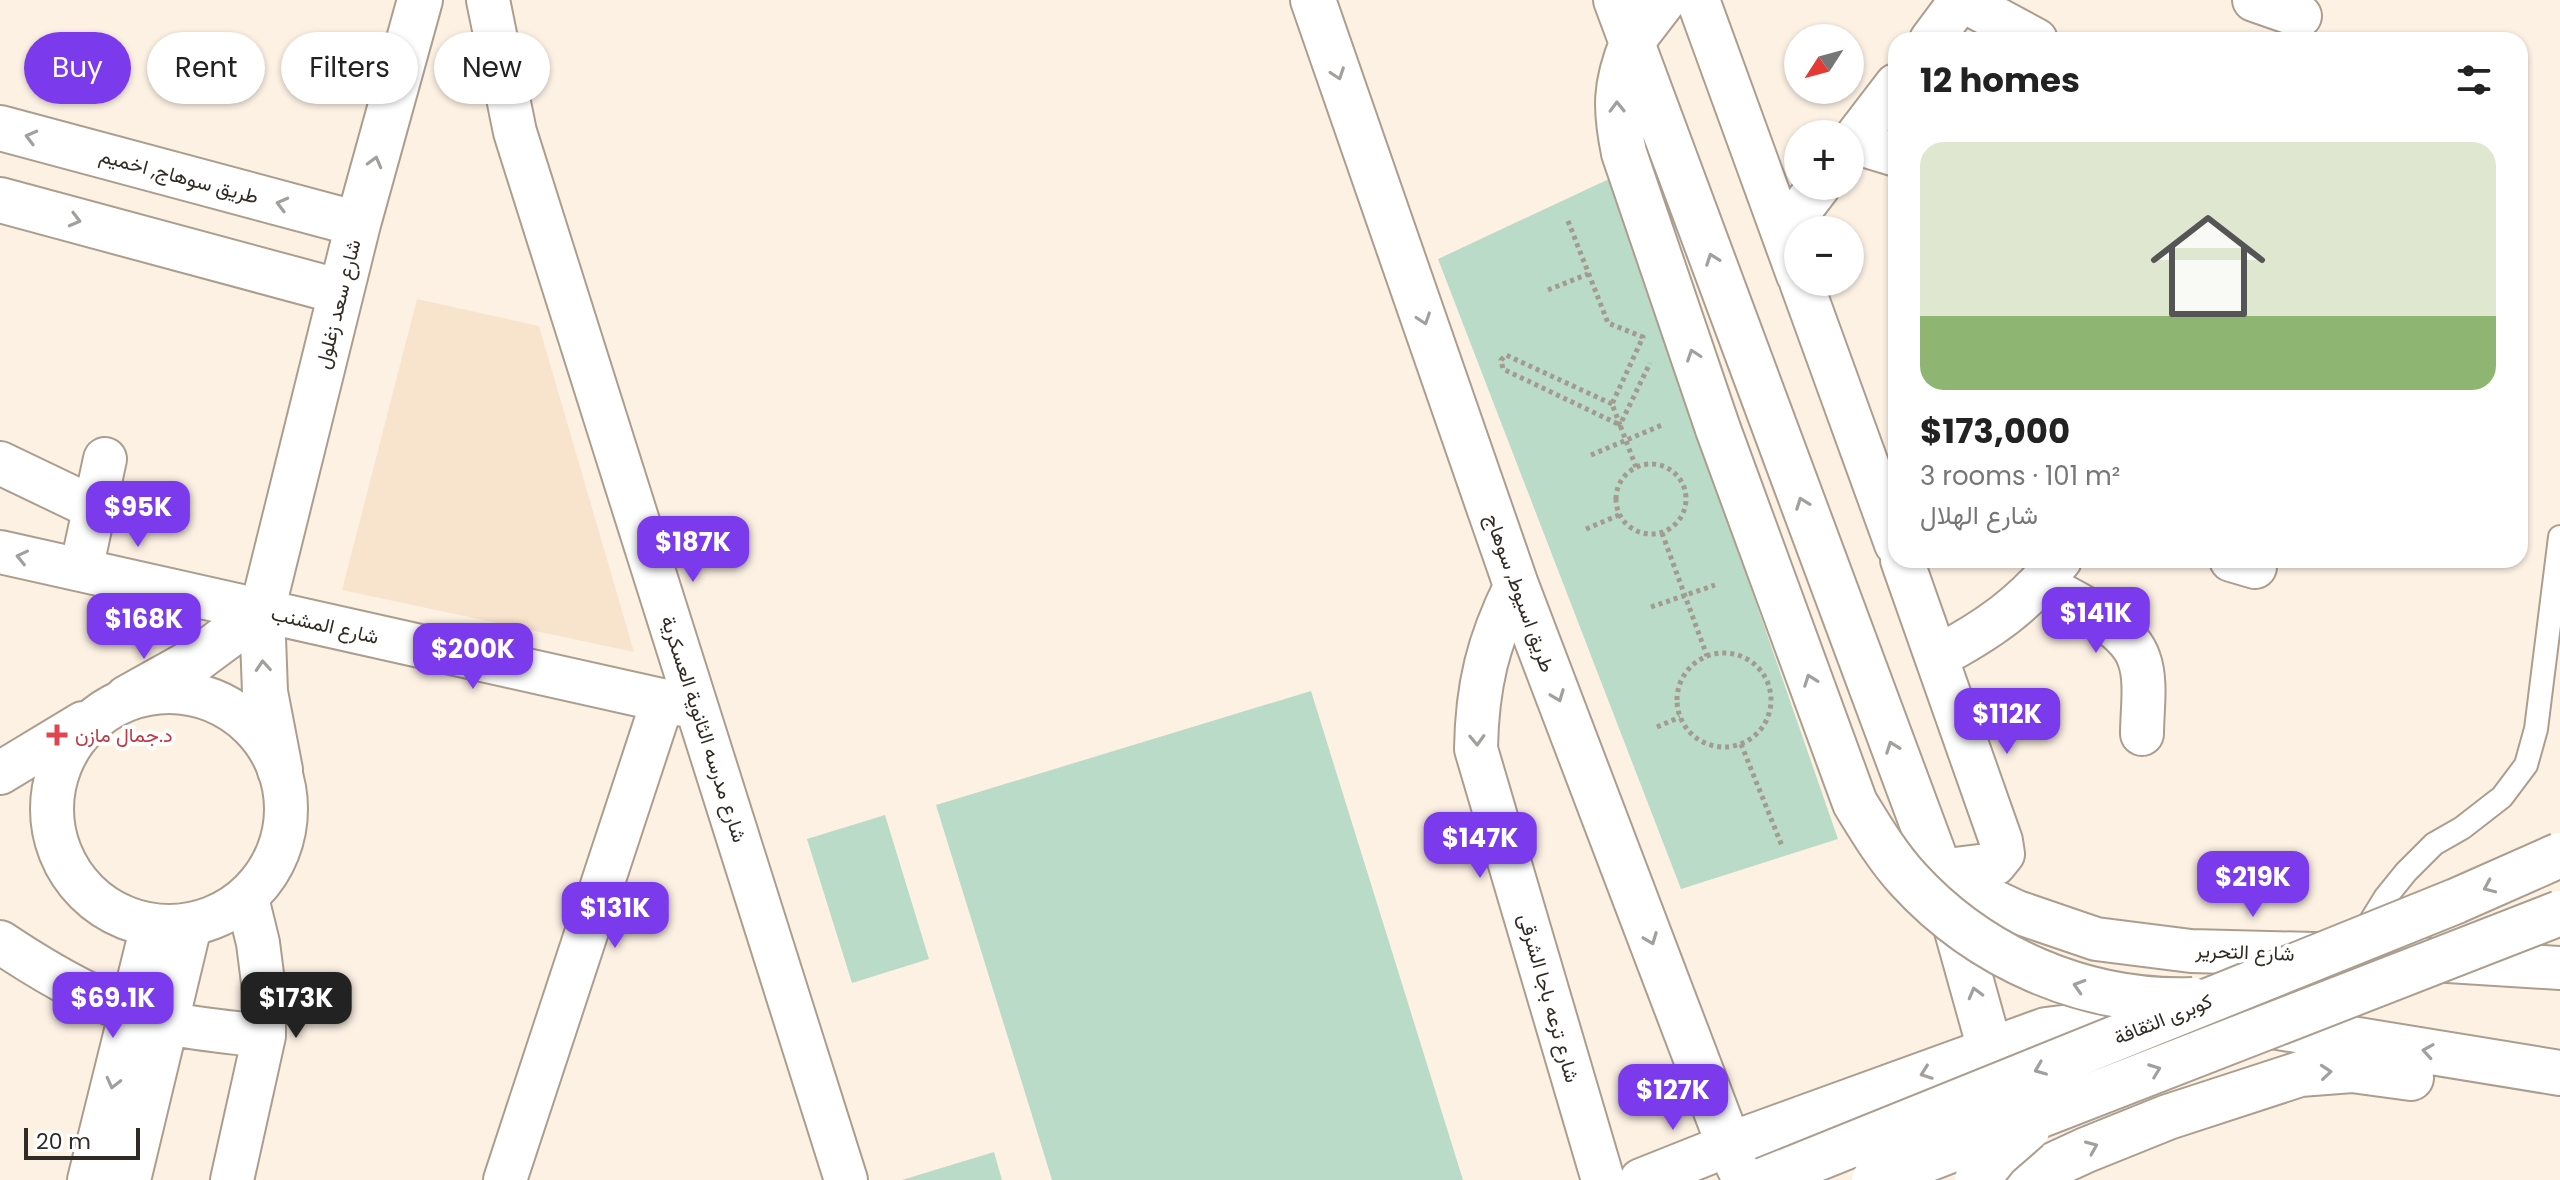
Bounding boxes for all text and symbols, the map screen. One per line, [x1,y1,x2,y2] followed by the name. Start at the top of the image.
[1784,24,1864,104] north arrow
[1784,24,1864,296] map controls
[24,32,131,104] chip: Buy
[147,32,265,104] chip: Rent
[281,32,418,104] chip: Filters
[434,32,550,104] chip: New
[1920,56,2080,104] text: 12 homes
[2452,58,2496,102] icon: filters
[1329,66,1345,80] one-way arrow
[1609,100,1626,113] one-way arrow
[1784,120,1864,200] button: +
[25,129,39,146] one-way arrow
[96,141,262,211] street label: طريق سوهاج, اخميم
[365,156,382,170] one-way arrow
[2136,194,2280,338] icon: home
[276,196,290,213] one-way arrow
[68,211,82,227] one-way arrow
[1784,216,1864,296] button: −
[308,236,368,372] street label: شارع سعد زغلول
[1705,253,1721,267] one-way arrow
[1414,311,1431,325] one-way arrow
[1686,349,1702,363] one-way arrow
[1920,407,2070,455] text: $173,000
[1920,458,2120,494] text: 3 rooms · 101 m²
[91,481,185,549] pin: $95K
[104,489,172,525] text: $95K
[1795,497,1812,511] one-way arrow
[1920,497,2038,533] text: شارع الهلال
[1478,510,1562,676] street label: طريق اسيوط, سوهاج
[637,516,749,584] pin: $187K
[655,524,731,560] text: $187K
[16,549,30,566] one-way arrow
[2040,587,2152,655] pin: $141K
[88,593,200,661] pin: $168K
[2060,595,2132,631] text: $141K
[268,599,382,651] street label: شارع المشنب
[105,601,183,637] text: $168K
[654,612,754,846] street label: شارع مدرسه الثانوية العسكرية
[417,623,529,691] pin: $200K
[431,631,515,667] text: $200K
[255,659,272,672] one-way arrow
[1803,673,1820,687] one-way arrow
[1548,688,1565,702] one-way arrow
[1951,688,2063,756] pin: $112K
[1972,696,2042,732] text: $112K
[75,721,173,749] place label: د.جمال مازن
[46,724,68,746] marker: د.جمال مازن
[1468,734,1485,747] one-way arrow
[1886,740,1902,754] one-way arrow
[1424,812,1536,880] pin: $147K
[1442,820,1518,856] text: $147K
[2197,851,2309,919] pin: $219K
[2215,859,2291,895] text: $219K
[2483,877,2497,893] one-way arrow
[559,882,671,950] pin: $131K
[580,890,650,926] text: $131K
[1511,910,1587,1086] street label: شارع ترعه باجا الشرقى
[1641,931,1657,945] one-way arrow
[2194,936,2295,968] street label: شارع التحرير
[48,972,178,1040] pin: $69.1K
[240,972,352,1040] pin: $173K
[2072,979,2086,995] one-way arrow
[71,980,155,1016] text: $69.1K
[259,980,333,1016] text: $173K
[1967,986,1984,1000] one-way arrow
[2110,987,2216,1051] street label: كوبرى الثقافة
[2421,1043,2435,1060] one-way arrow
[2034,1059,2048,1075] one-way arrow
[1920,1063,1934,1079] one-way arrow
[2147,1063,2161,1080] one-way arrow
[1617,1064,1729,1132] pin: $127K
[2320,1064,2333,1081] one-way arrow
[1636,1072,1710,1108] text: $127K
[106,1076,123,1089] one-way arrow
[24,1124,140,1160] scale bar
[36,1126,91,1157] text: 20 m
[2084,1141,2098,1157] one-way arrow

